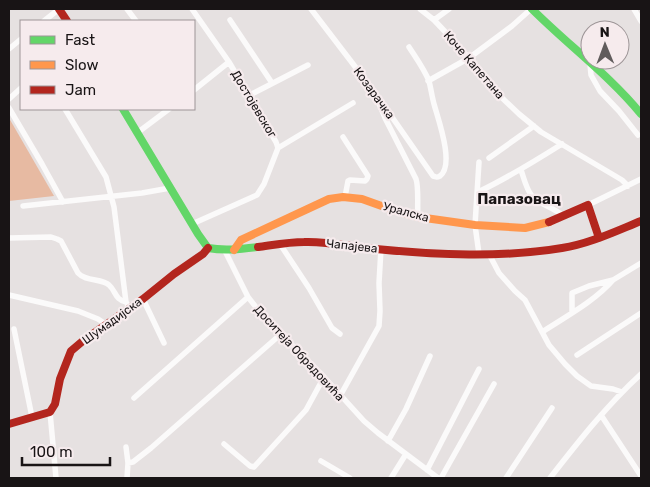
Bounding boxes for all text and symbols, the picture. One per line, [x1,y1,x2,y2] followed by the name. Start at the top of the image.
[20,20,195,110] legend
[580,20,630,70] north arrow
[600,24,610,41] text: N
[441,28,507,102] street label: Коче Капетана
[65,31,95,49] text: Fast
[65,56,98,74] text: Slow
[351,64,397,122] street label: Козарачка
[228,68,280,141] street label: Достојевског
[65,81,96,99] text: Jam
[477,190,561,208] district label: Папазовац
[381,199,431,225] street label: Уралска
[326,236,378,256] street label: Чапајева
[80,295,144,347] street label: Шумадијска
[251,302,347,404] street label: Доситеја Обрадовића
[22,434,110,466] scale bar
[30,443,72,461] text: 100 m

